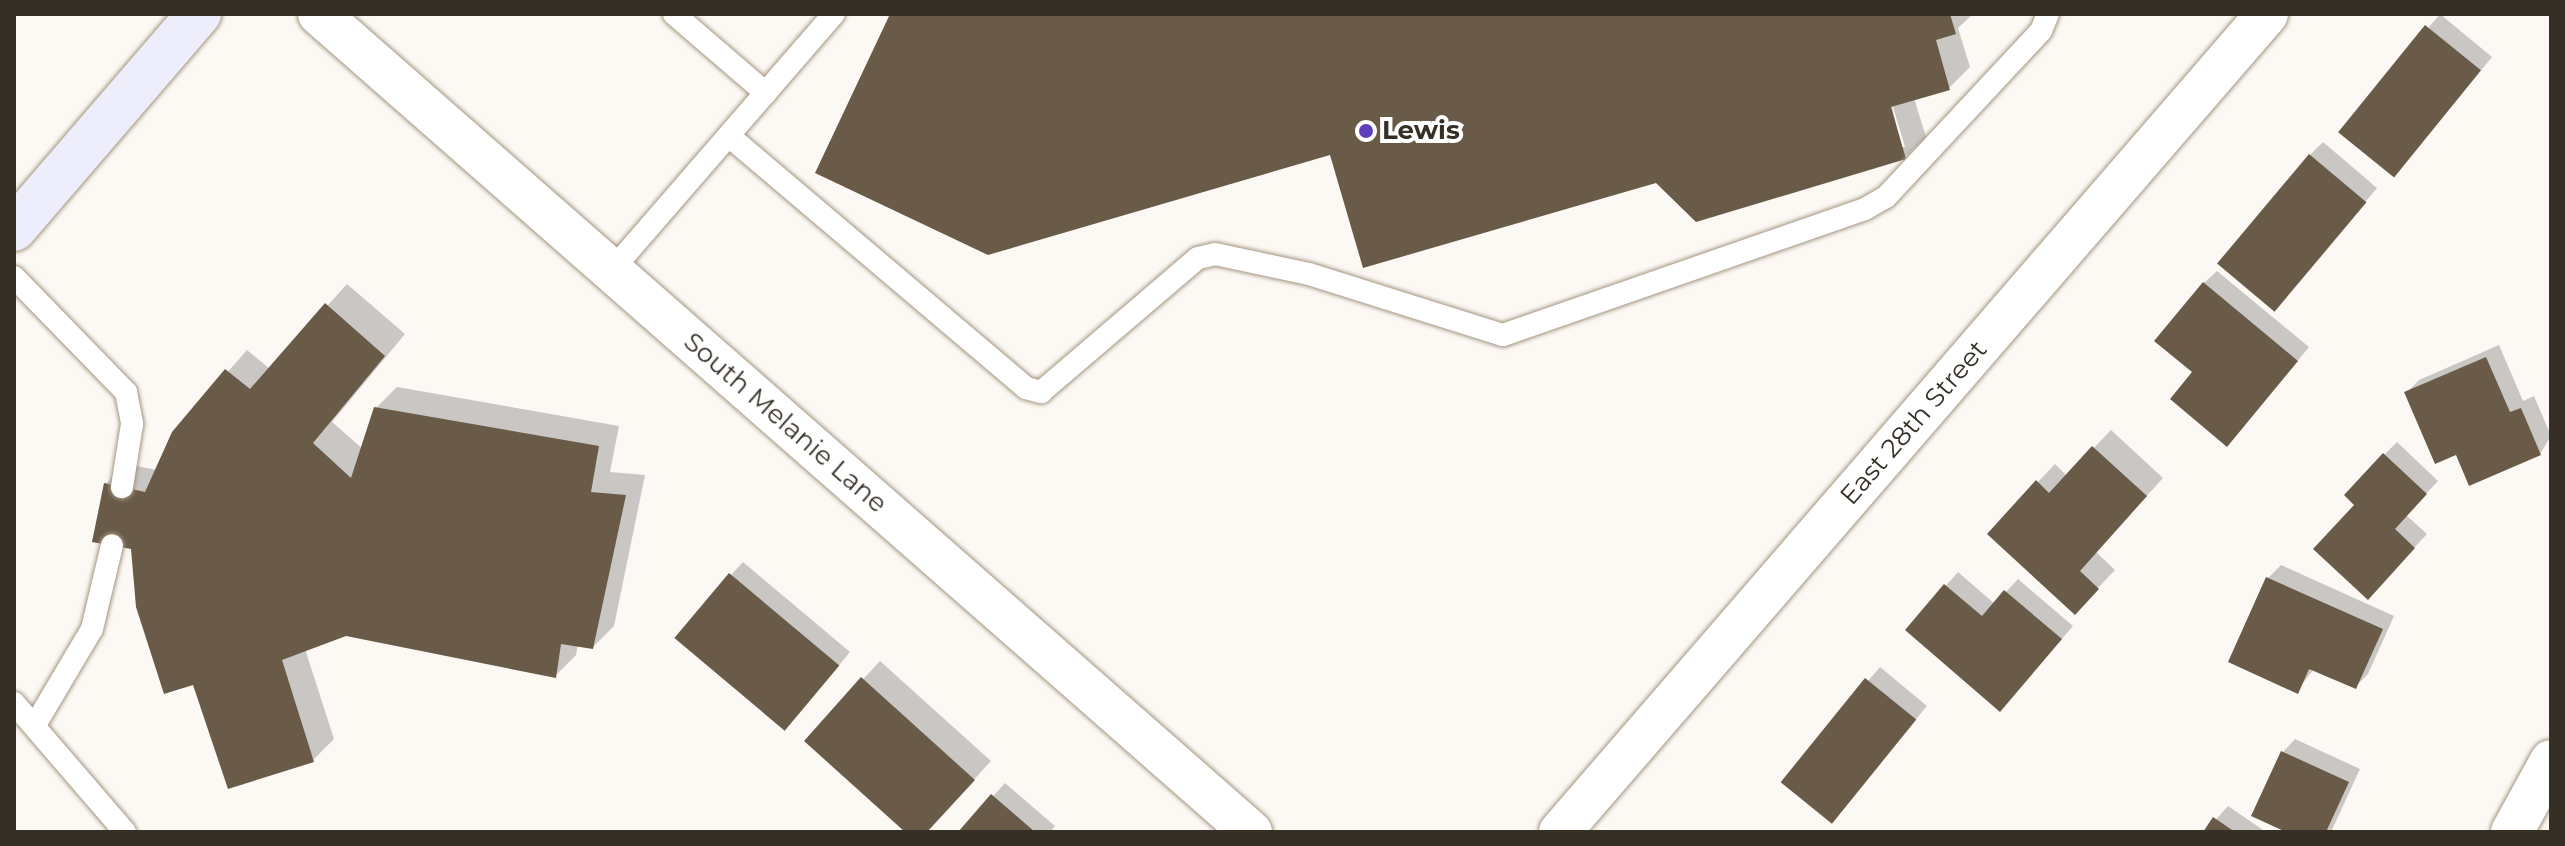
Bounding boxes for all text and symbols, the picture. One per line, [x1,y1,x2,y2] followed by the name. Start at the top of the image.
[1382,115,1460,147] place label: Lewis
[1357,122,1375,140] marker: Lewis
[677,326,893,520] street label: South Melanie Lane
[1834,334,1994,512] street label: East 28th Street

